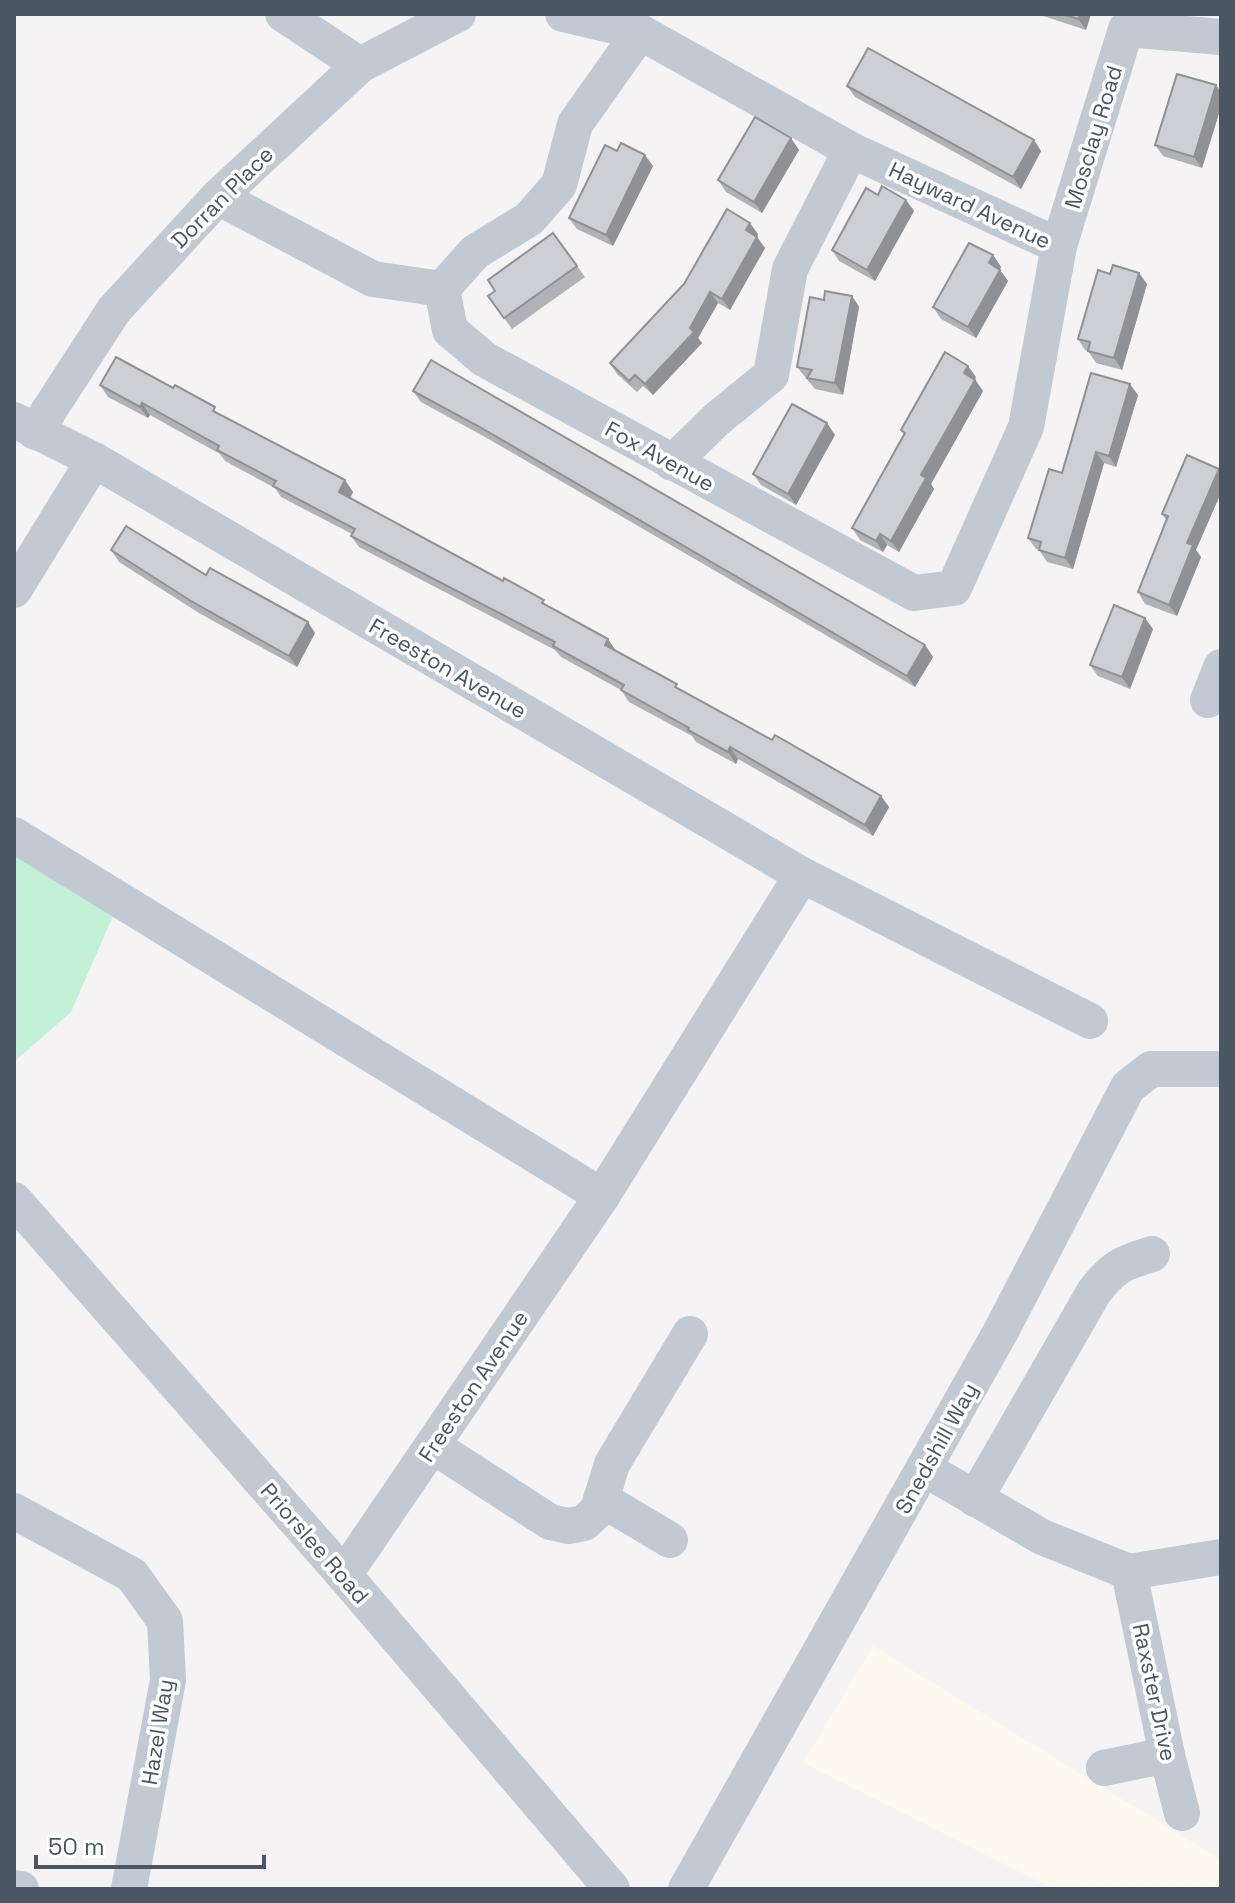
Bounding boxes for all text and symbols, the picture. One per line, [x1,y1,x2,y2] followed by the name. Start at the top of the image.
[1058,62,1128,212] street label: Mosclay Road
[165,140,279,254] street label: Dorran Place
[885,155,1055,255] street label: Hayward Avenue
[600,414,720,498] street label: Fox Avenue
[364,612,532,724] street label: Freeston Avenue
[412,1305,534,1467] street label: Freeston Avenue
[888,1377,984,1519] street label: Snedshill Way
[255,1477,375,1609] street label: Priorslee Road
[1127,1621,1183,1763] street label: Raxster Drive
[135,1677,179,1787] street label: Hazel Way
[36,1819,264,1869] scale bar
[48,1831,105,1862] text: 50 m

